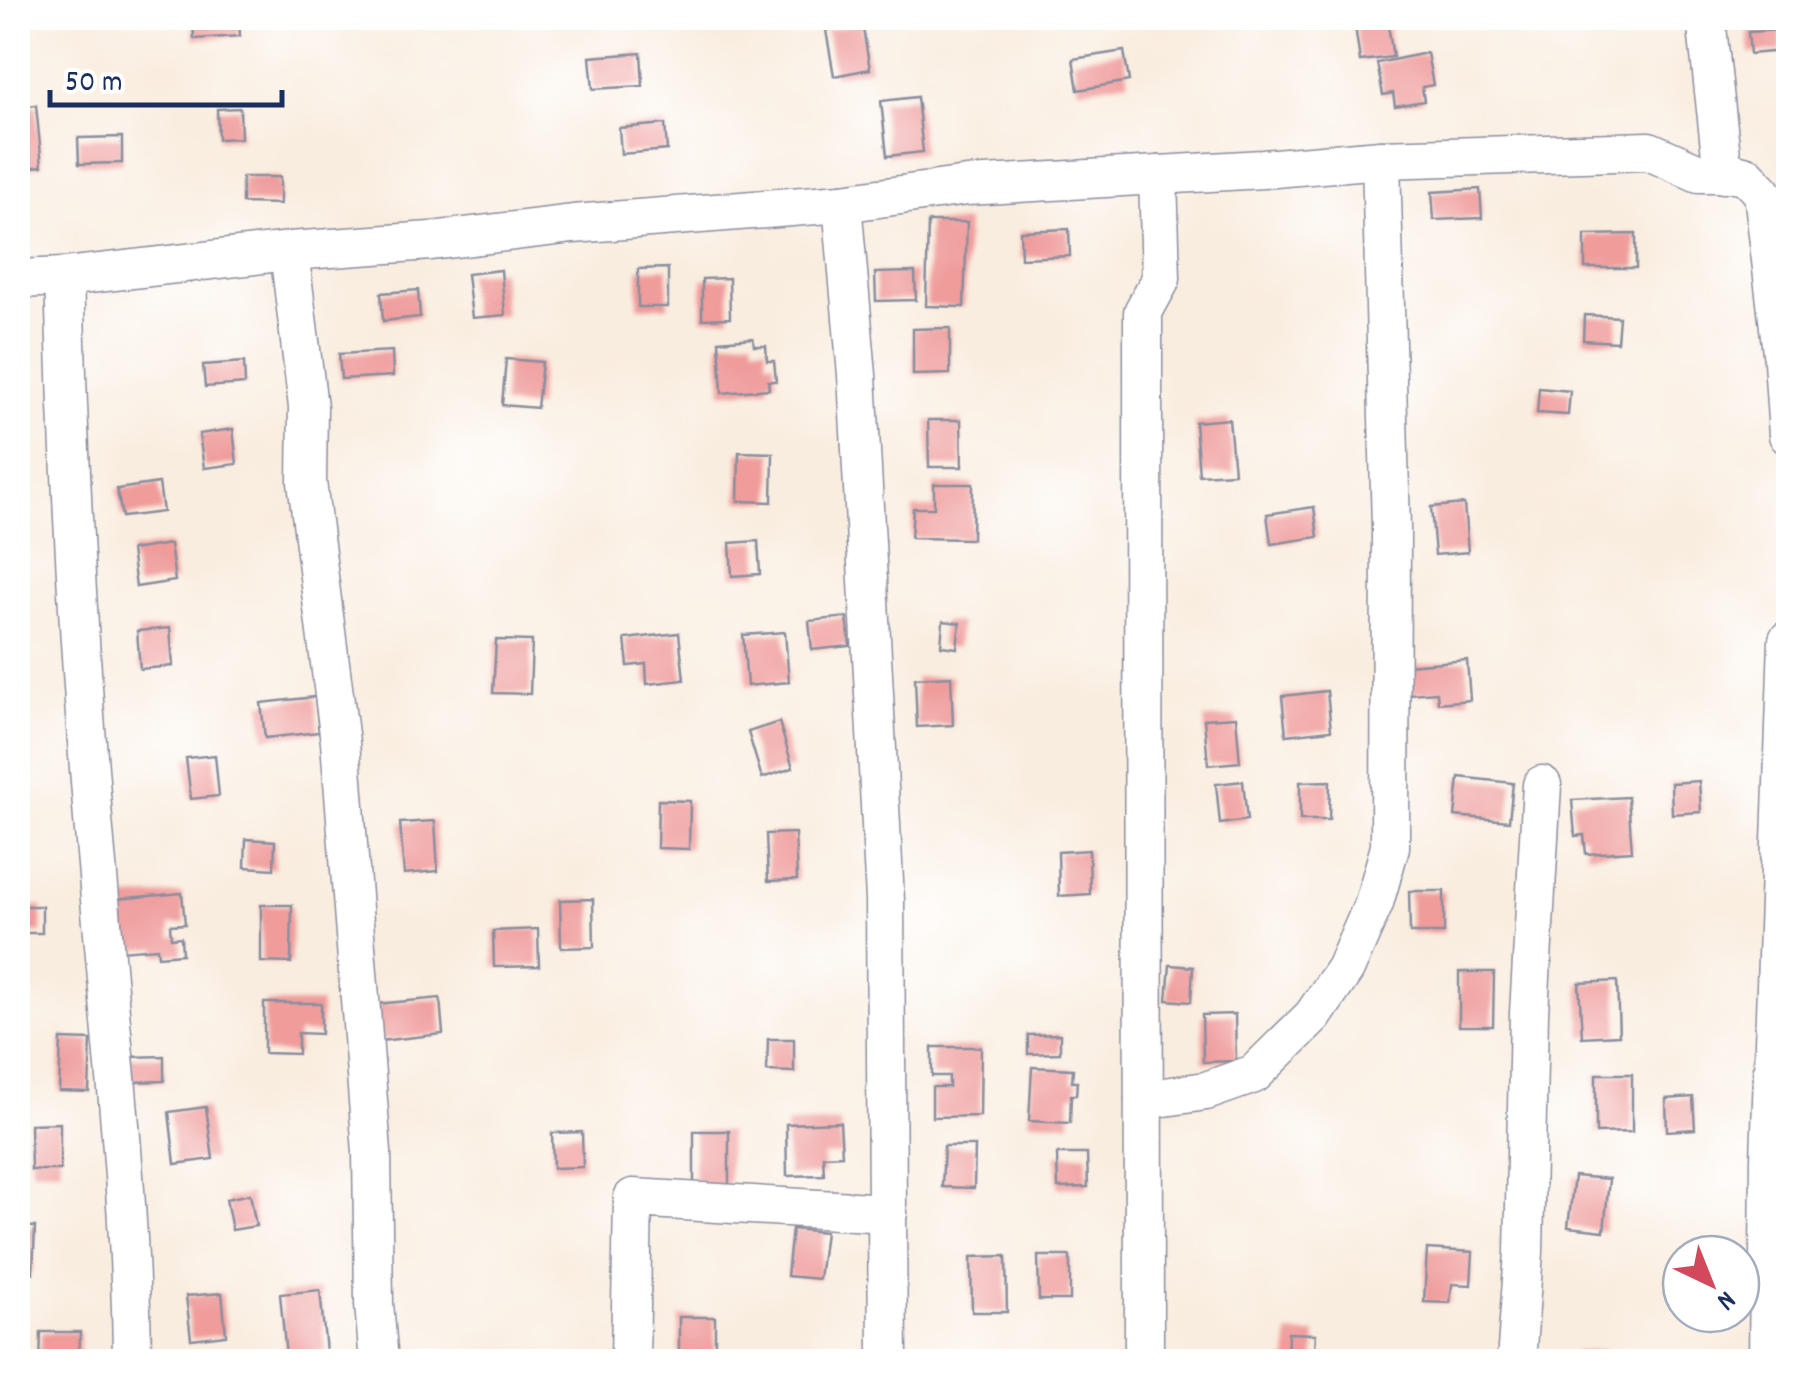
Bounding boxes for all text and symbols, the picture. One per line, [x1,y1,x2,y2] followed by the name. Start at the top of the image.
[50,45,282,107] scale bar
[65,63,123,106] text: 50 m
[1661,1234,1761,1334] north arrow
[1706,1279,1743,1318] text: N

